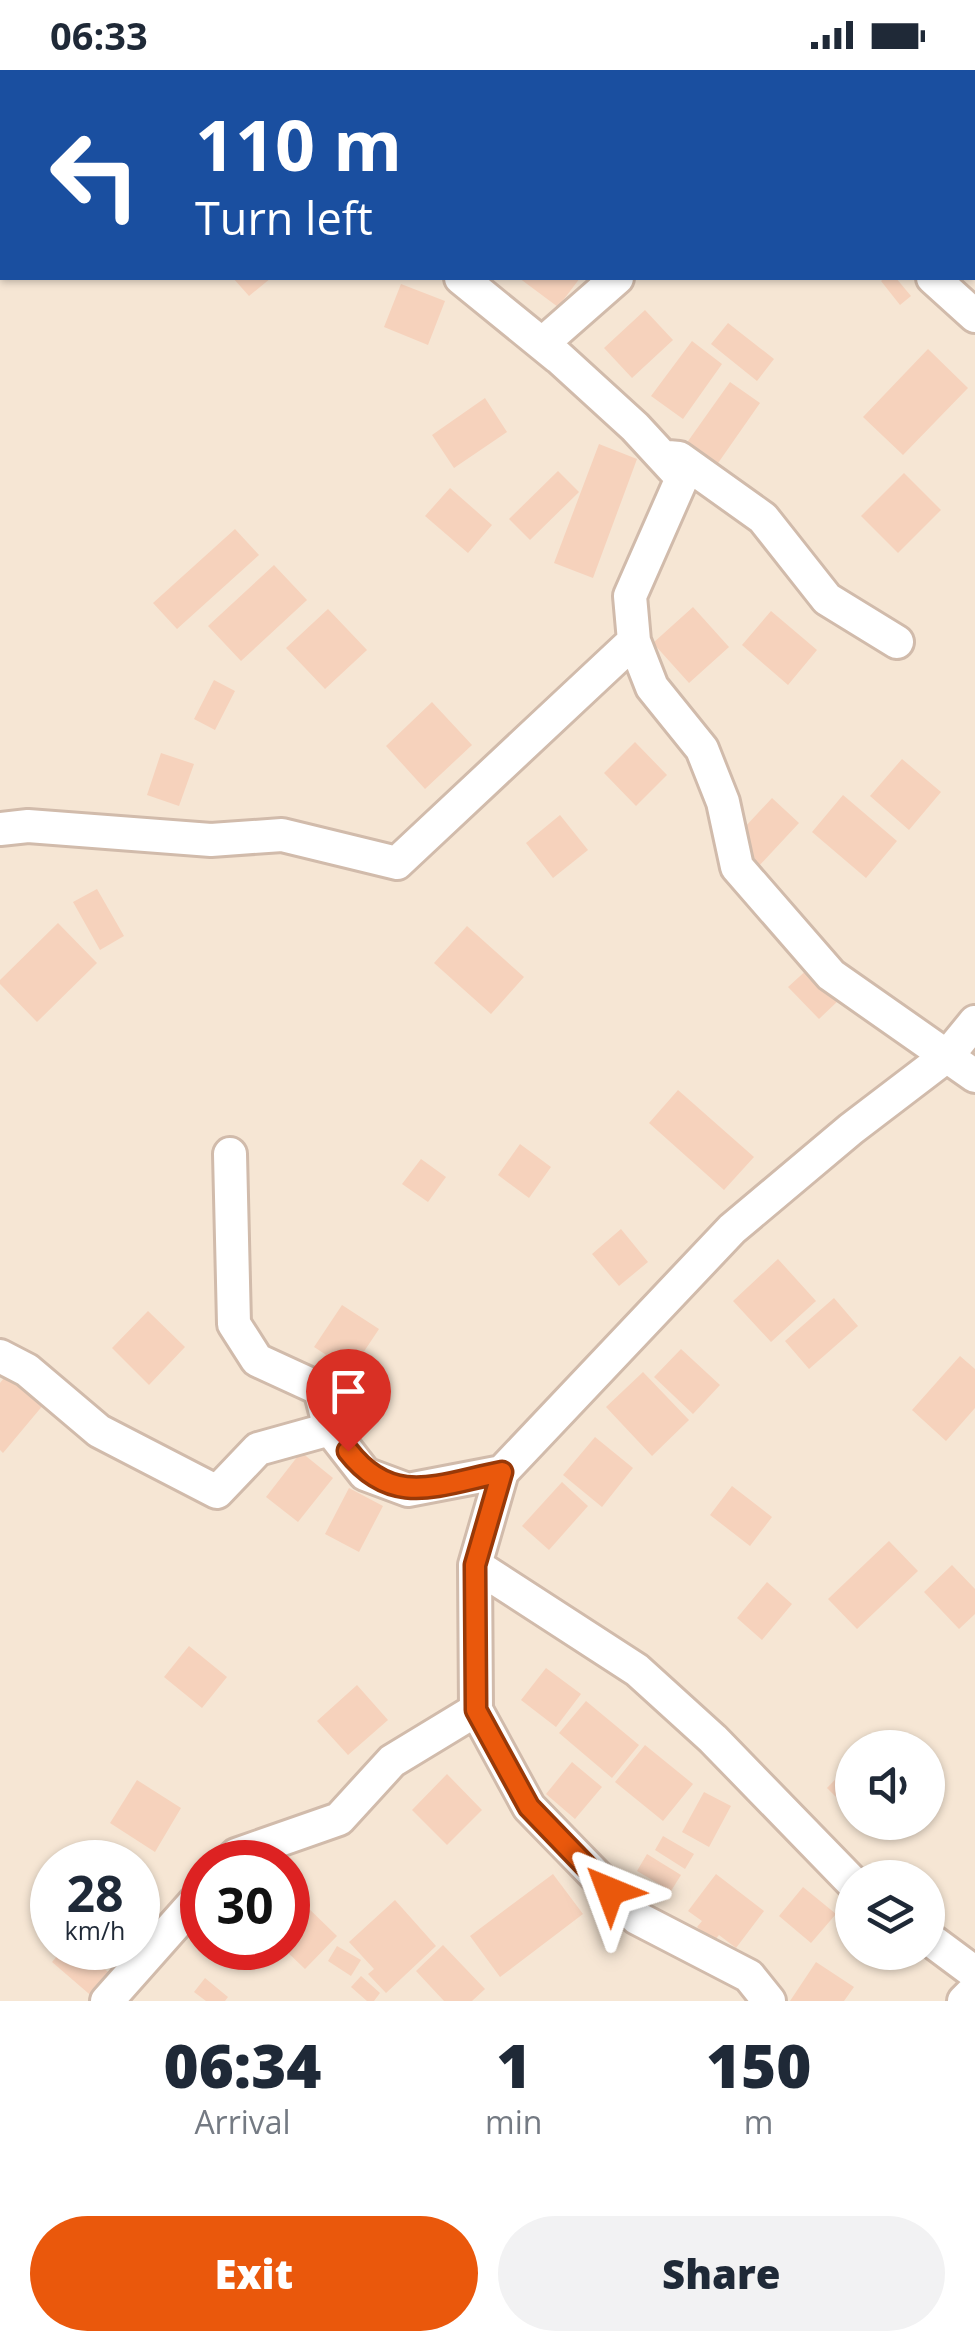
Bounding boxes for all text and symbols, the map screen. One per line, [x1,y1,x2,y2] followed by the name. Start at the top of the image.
[50,9,148,61] text: 06:33
[195,96,402,192] text: 110 m
[30,110,160,240] icon: left
[195,187,373,248] text: Turn left
[306,1349,391,1452] pin
[321,1364,376,1419] icon: arrive
[835,1730,945,1970] map controls
[835,1730,945,1840] button: sound
[558,1839,662,1943] position arrow
[180,1840,310,1970] speed limit sign: 30
[66,1859,124,1927] text: 28
[835,1860,945,1970] button: layers
[65,1913,125,1947] text: km/h
[164,2024,322,2106] text: 06:34
[496,2024,531,2106] text: 1
[706,2024,811,2106] text: 150
[194,2100,291,2143] text: Arrival
[485,2100,542,2143] text: min
[744,2100,773,2143] text: m
[30,2216,478,2331] button: Exit
[498,2216,945,2331] button: Share

